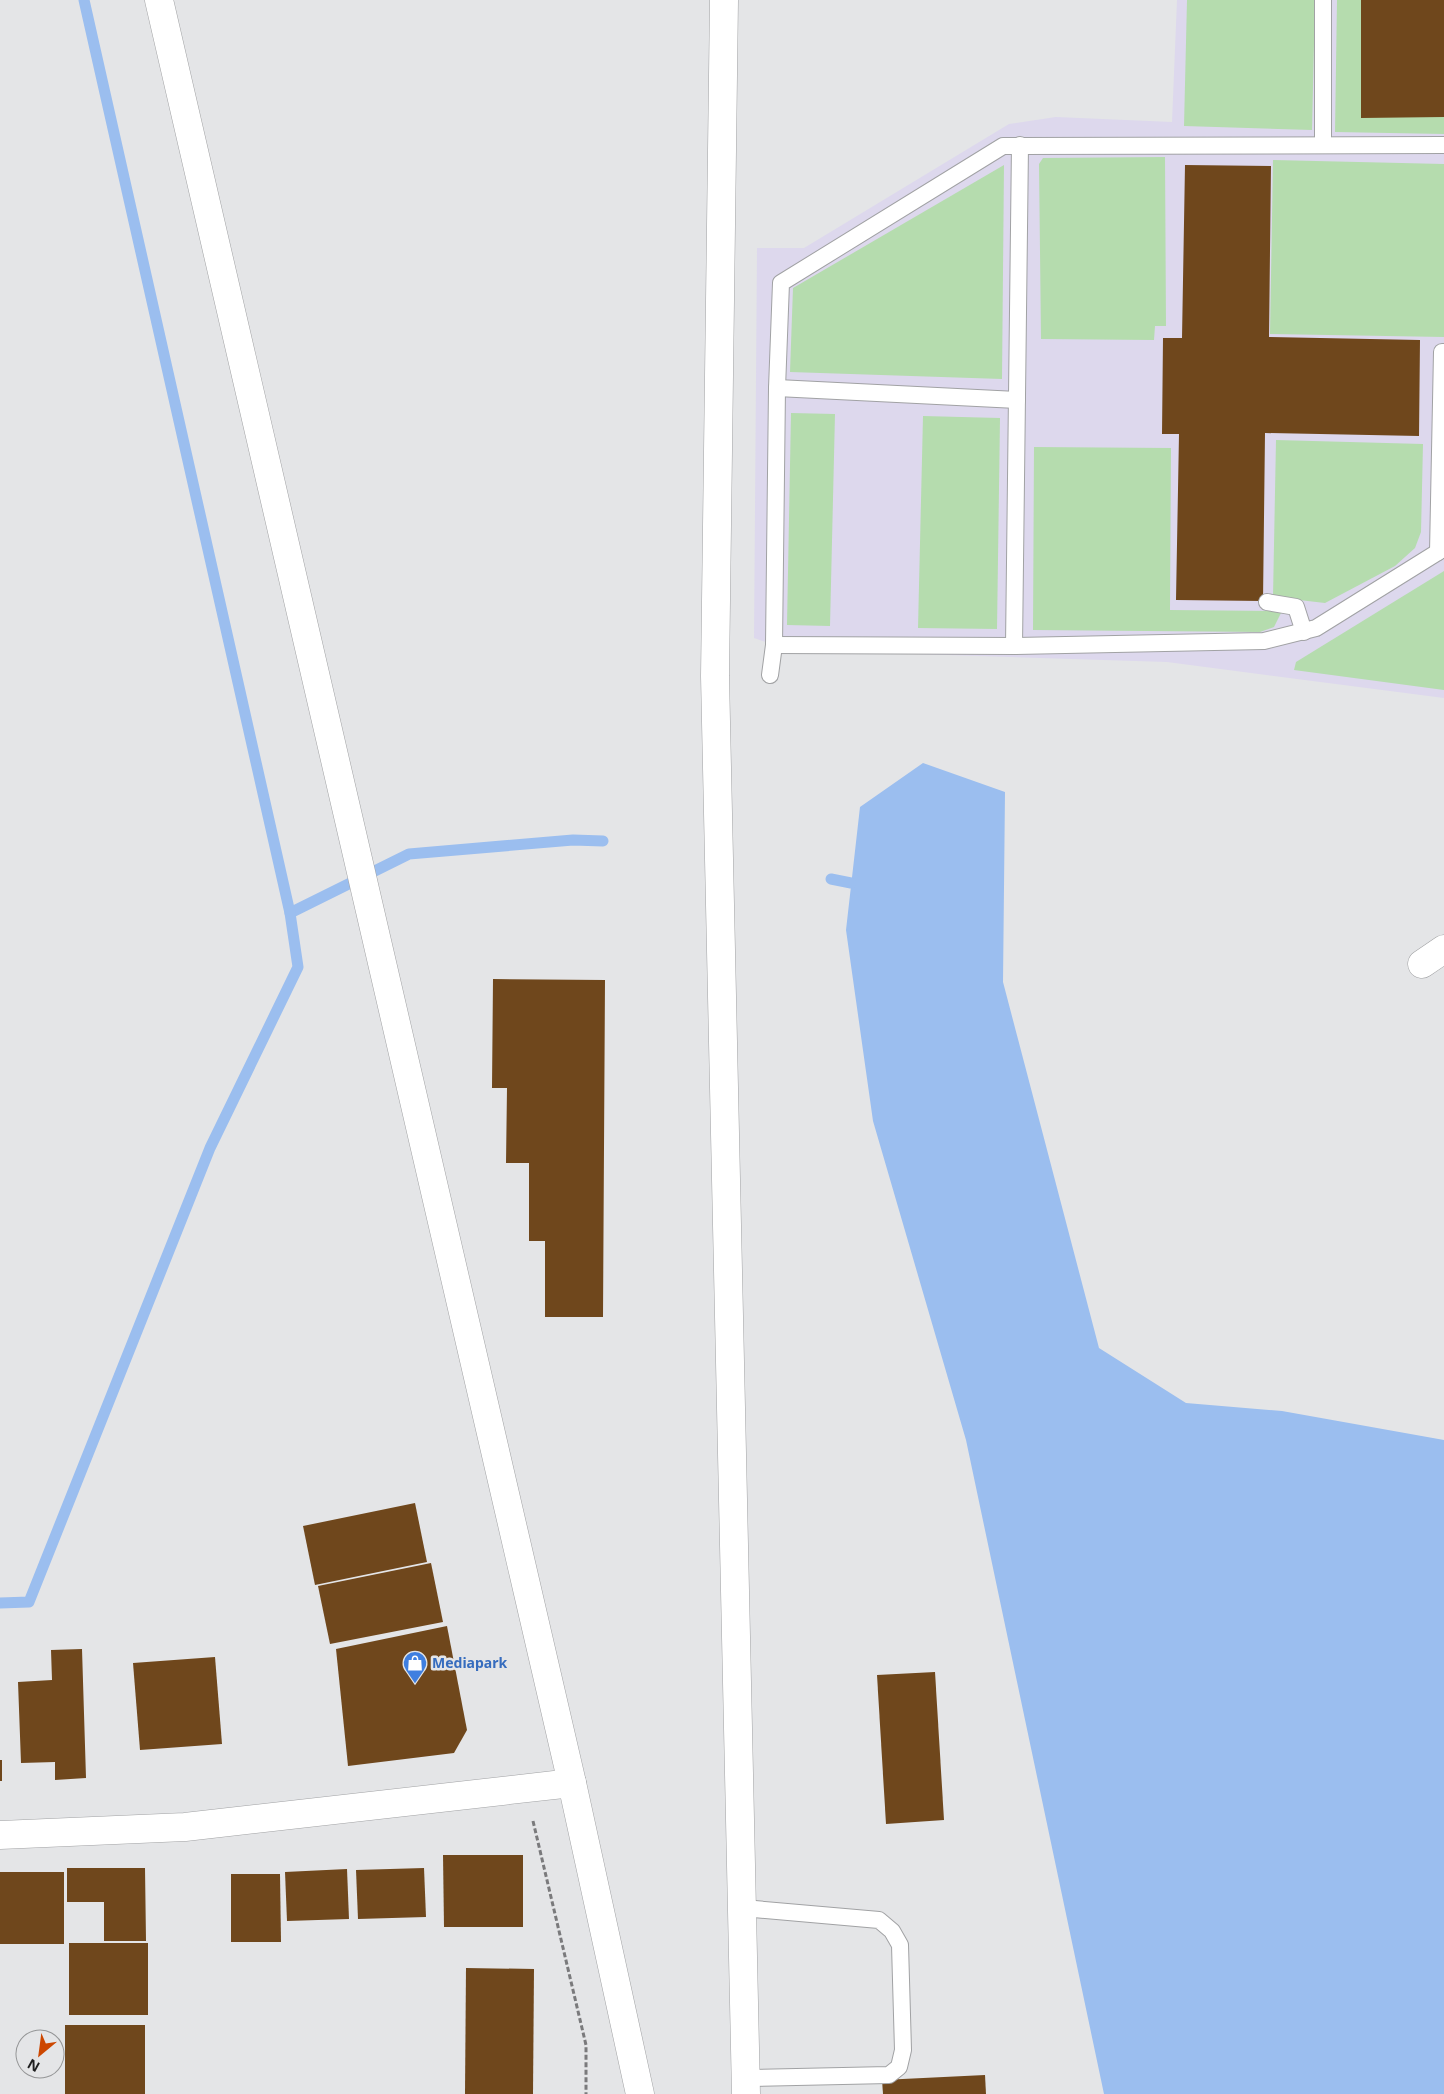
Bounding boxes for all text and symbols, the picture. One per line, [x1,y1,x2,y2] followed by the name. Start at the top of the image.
[402,1650,428,1684] shop icon: Mediapark
[432,1653,507,1672] place label: Mediapark
[15,2029,65,2079] north arrow
[24,2055,43,2077] text: N

